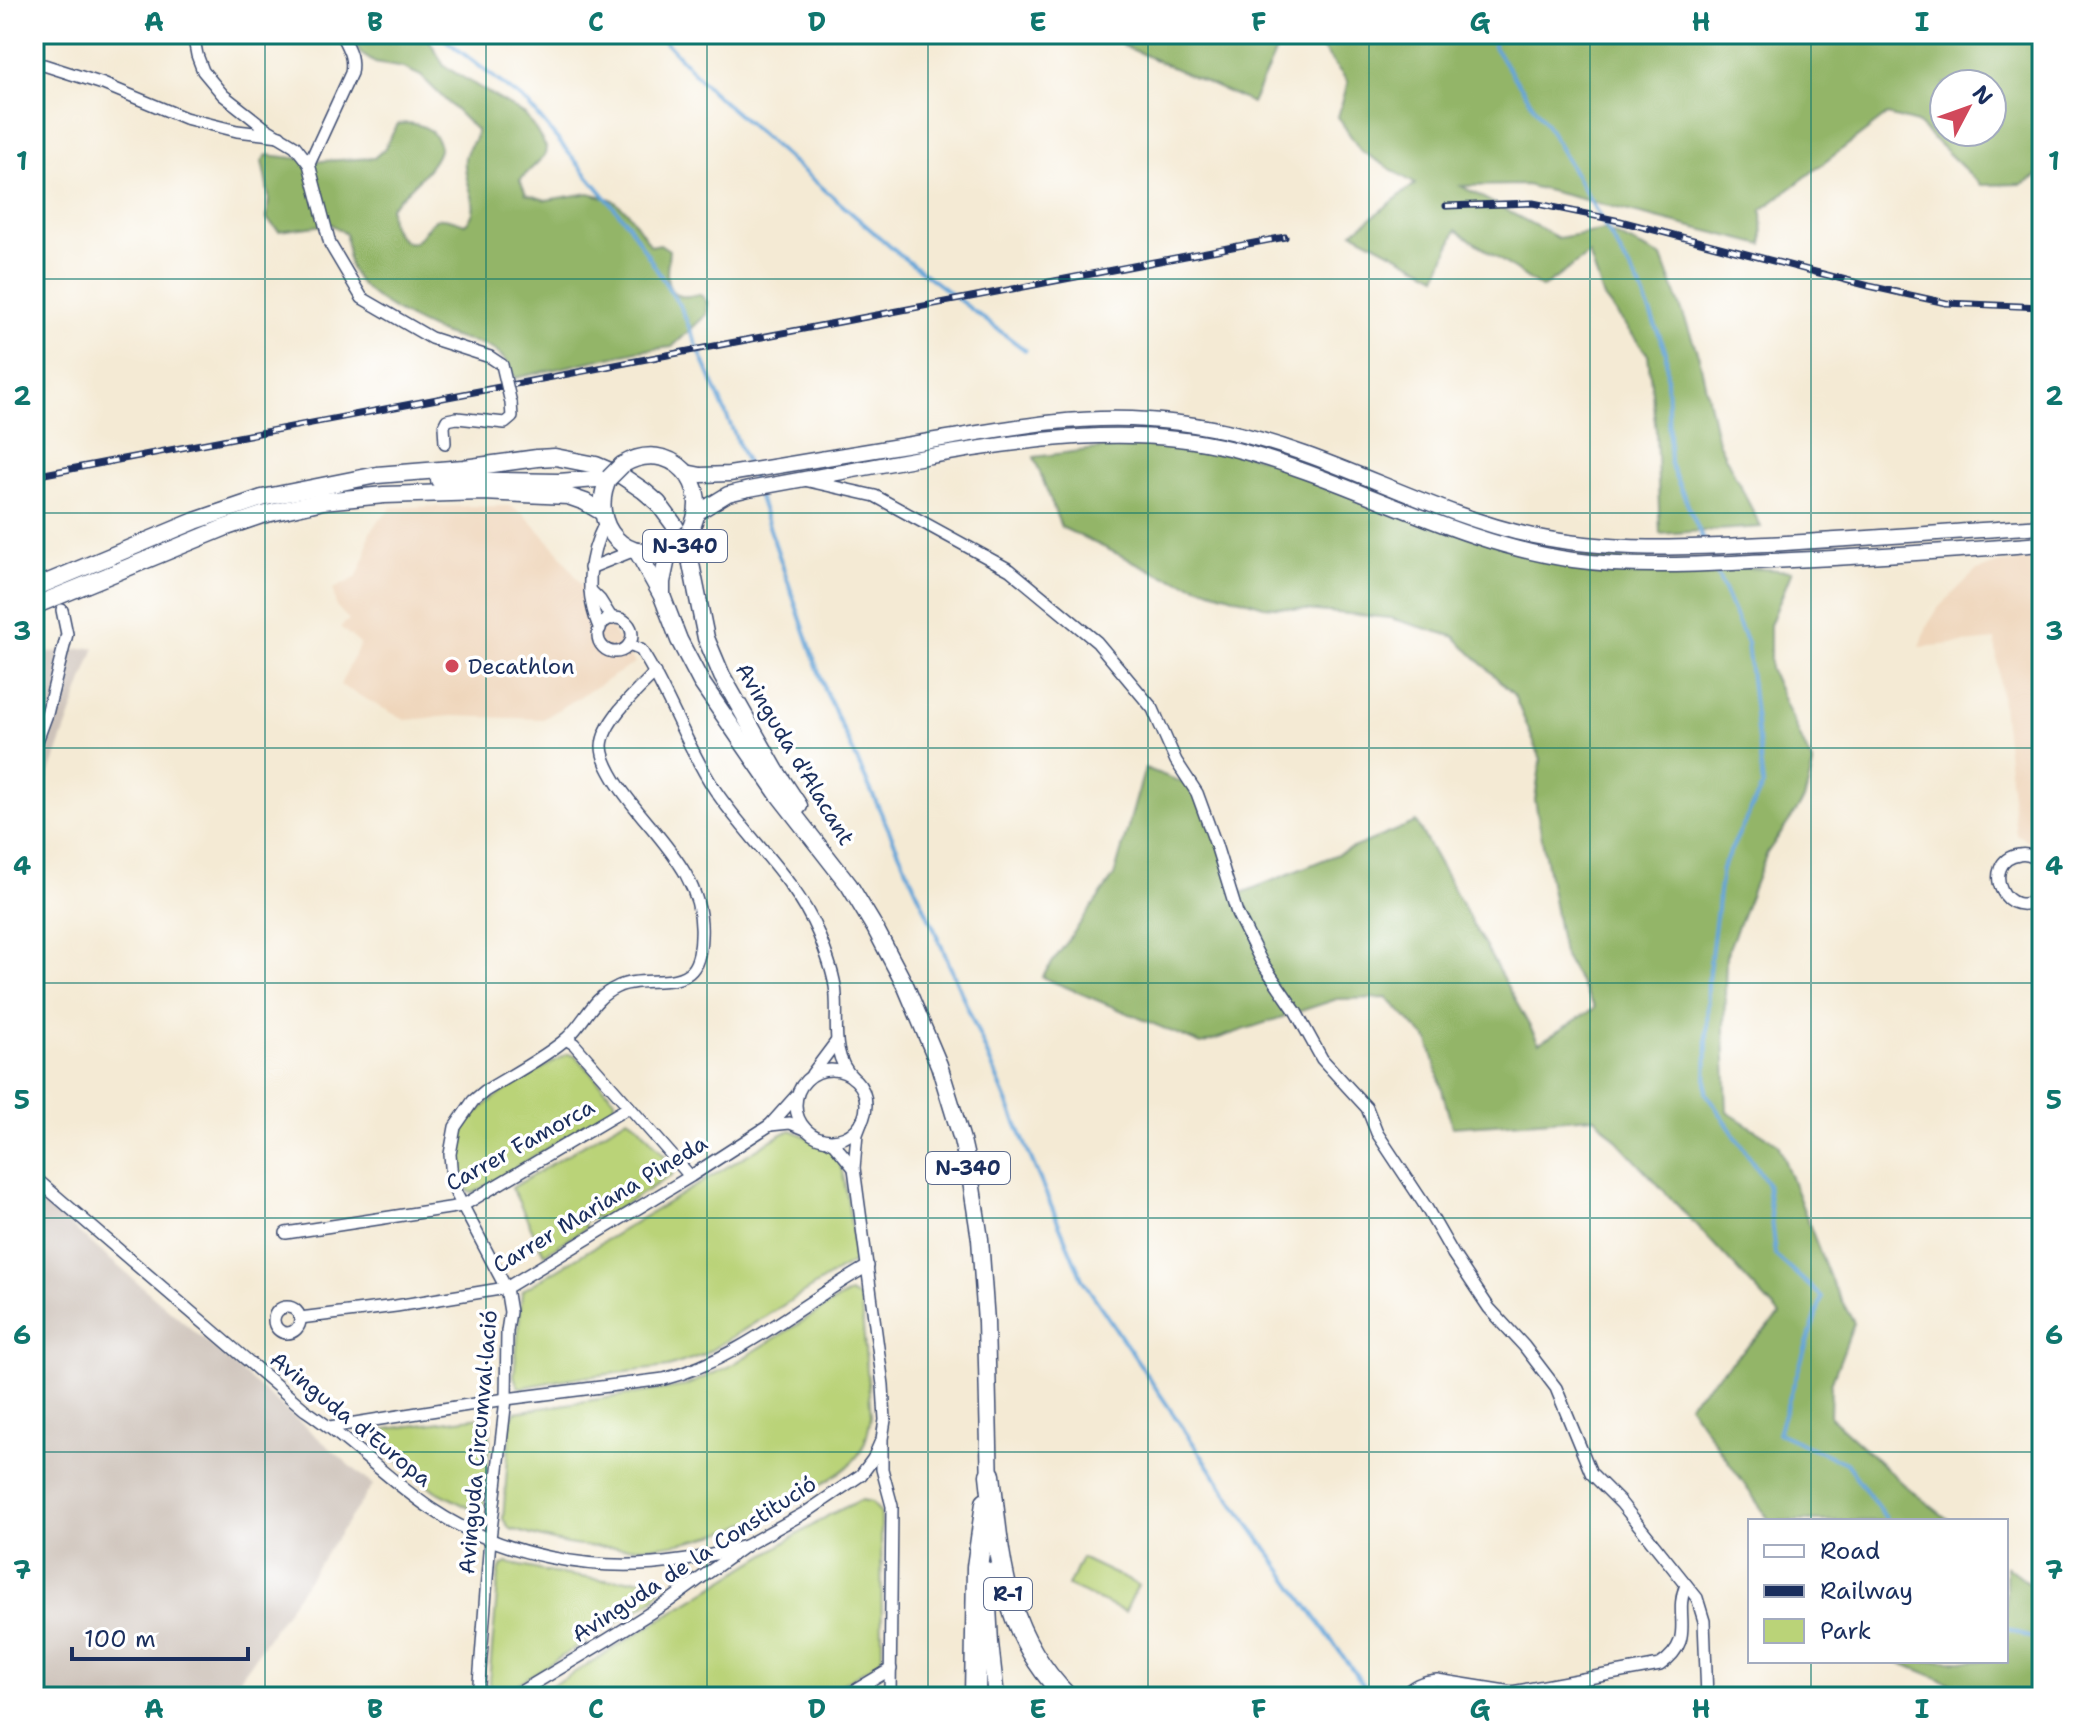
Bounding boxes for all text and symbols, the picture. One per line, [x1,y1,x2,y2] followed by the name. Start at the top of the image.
[144,4,164,39] text: A
[367,4,383,39] text: B
[588,4,604,39] text: C
[808,4,826,39] text: D
[1029,4,1047,39] text: E
[1251,4,1267,39] text: F
[1470,4,1491,39] text: G
[1692,4,1710,39] text: H
[1915,4,1929,39] text: I
[1928,68,2008,148] north arrow
[1966,79,1999,111] text: N
[16,143,28,178] text: 1
[2048,143,2060,178] text: 1
[13,378,31,413] text: 2
[2045,378,2063,413] text: 2
[643,530,727,562] road number: N-340
[13,613,31,648] text: 3
[2045,613,2063,648] text: 3
[468,652,574,681] place label: Decathlon
[443,657,461,675] marker: Decathlon
[729,657,861,851] street label: Avinguda d'Alacant
[13,848,31,883] text: 4
[2045,848,2063,883] text: 4
[14,1082,30,1117] text: 5
[2046,1082,2062,1117] text: 5
[440,1092,600,1198] street label: Carrer Famorca
[487,1128,713,1280] street label: Carrer Mariana Pineda
[926,1152,1010,1184] road number: N-340
[452,1309,504,1575] street label: Avinguda Circumval·lació
[13,1317,31,1352] text: 6
[2045,1317,2063,1352] text: 6
[264,1345,438,1493] street label: Avinguda d'Europa
[566,1469,822,1649] street label: Avinguda de la Constitució
[1748,1519,2008,1663] legend
[1820,1535,1880,1567] text: Road
[13,1552,31,1587] text: 7
[2045,1552,2063,1587] text: 7
[1820,1575,1913,1607] text: Railway
[984,1578,1032,1610] road number: R-1
[72,1611,248,1661] scale bar
[1820,1615,1872,1647] text: Park
[84,1623,156,1655] text: 100 m
[144,1691,164,1726] text: A
[367,1691,383,1726] text: B
[588,1691,604,1726] text: C
[808,1691,826,1726] text: D
[1029,1691,1047,1726] text: E
[1251,1691,1267,1726] text: F
[1470,1691,1491,1726] text: G
[1692,1691,1710,1726] text: H
[1915,1691,1929,1726] text: I

